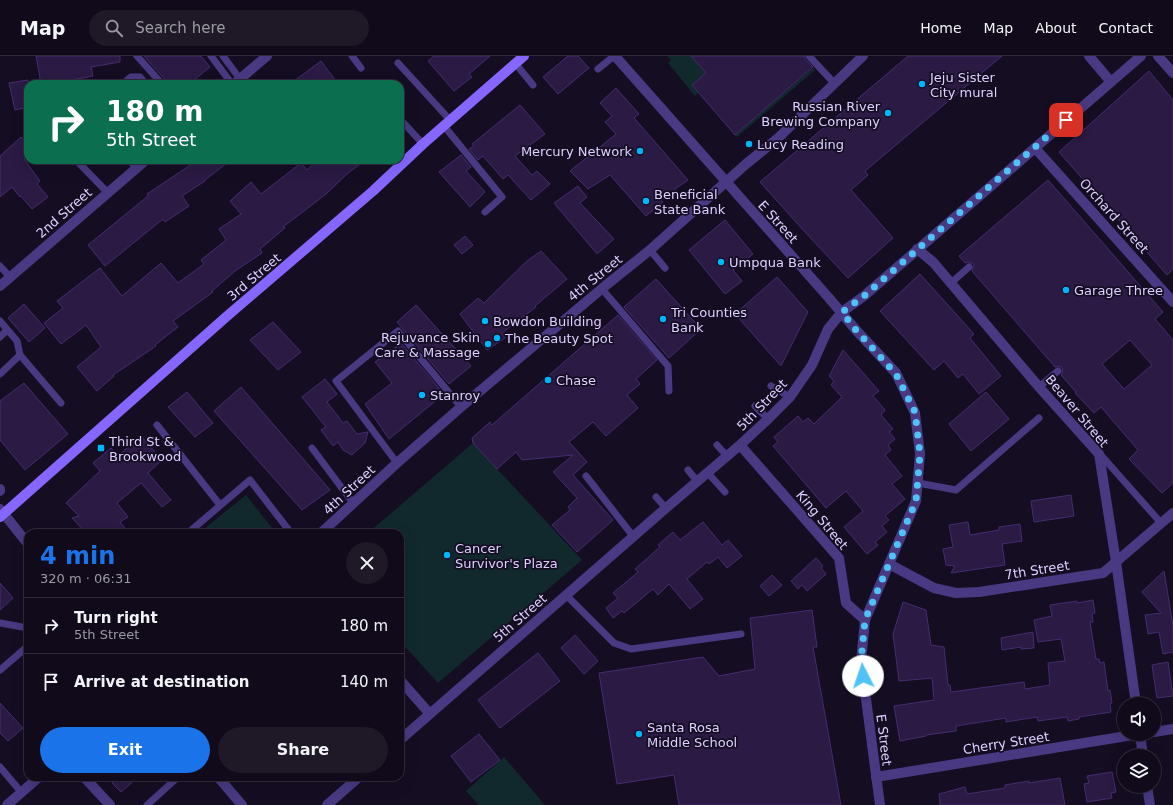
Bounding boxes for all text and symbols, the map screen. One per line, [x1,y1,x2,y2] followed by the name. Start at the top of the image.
[89,10,369,46] search box
[20,17,65,39] text: Map
[103,17,125,39] icon: search
[135,19,225,37] text: Search here
[920,20,962,36] text: Home
[984,20,1013,36] text: Map
[1035,20,1077,36] text: About
[1099,20,1153,36] text: Contact
[929,70,997,100] place label: Jeju Sister City mural
[917,79,927,89] marker: Jeju Sister City mural
[106,95,203,128] text: 180 m
[40,96,92,148] icon: right
[761,99,881,129] place label: Russian River Brewing Company
[1049,103,1083,137] pin
[883,108,893,118] marker: Russian River Brewing Company
[1055,109,1077,131] icon: arrive
[106,129,196,150] text: 5th Street
[757,137,844,152] place label: Lucy Reading
[744,139,754,149] marker: Lucy Reading
[521,144,632,159] place label: Mercury Network
[635,146,645,156] marker: Mercury Network
[1076,175,1152,257] street label: Orchard Street
[33,185,95,241] street label: 2nd Street
[654,187,726,217] place label: Beneficial State Bank
[641,196,651,206] marker: Beneficial State Bank
[755,198,801,246] street label: E Street
[224,250,284,304] street label: 3rd Street
[565,252,625,304] street label: 4th Street
[729,255,821,270] place label: Umpqua Bank
[716,257,726,267] marker: Umpqua Bank
[1074,283,1163,298] place label: Garage Three
[1061,285,1071,295] marker: Garage Three
[670,305,747,335] place label: Tri Counties Bank
[493,314,602,329] place label: Bowdon Building
[658,314,668,324] marker: Tri Counties Bank
[480,316,490,326] marker: Bowdon Building
[375,330,480,360] place label: Rejuvance Skin Care & Massage
[504,331,613,346] place label: The Beauty Spot
[492,333,502,343] marker: The Beauty Spot
[483,339,493,349] marker: Rejuvance Skin Care & Massage
[1042,372,1112,450] street label: Beaver Street
[556,373,596,388] place label: Chase
[543,375,553,385] marker: Chase
[734,376,790,434] street label: 5th Street
[430,388,481,403] place label: Stanroy
[417,390,427,400] marker: Stanroy
[108,434,181,464] place label: Third St & Brookwood
[96,443,106,453] marker: Third St & Brookwood
[320,462,378,518] street label: 4th Street
[793,487,851,553] street label: King Street
[455,541,558,571] place label: Cancer Survivor's Plaza
[40,542,115,570] text: 4 min
[346,542,388,584] button: close
[442,550,452,560] marker: Cancer Survivor's Plaza
[1004,557,1070,583] street label: 7th Street
[40,571,131,586] text: 320 m · 06:31
[490,591,550,645] street label: 5th Street
[74,609,158,627] text: Turn right
[40,615,62,637] icon: right
[340,617,388,635] text: 180 m
[74,627,139,642] text: 5th Street
[842,655,884,697] position arrow
[40,671,62,693] icon: arrive
[74,673,249,691] text: Arrive at destination
[340,673,388,691] text: 140 m
[1117,697,1161,793] map controls
[1117,697,1161,741] button: sound
[873,713,895,767] street label: E Street
[647,720,737,750] place label: Santa Rosa Middle School
[40,727,210,773] button: Exit
[218,727,388,773] button: Share
[634,729,644,739] marker: Santa Rosa Middle School
[962,729,1050,757] street label: Cherry Street
[1117,749,1161,793] button: layers

